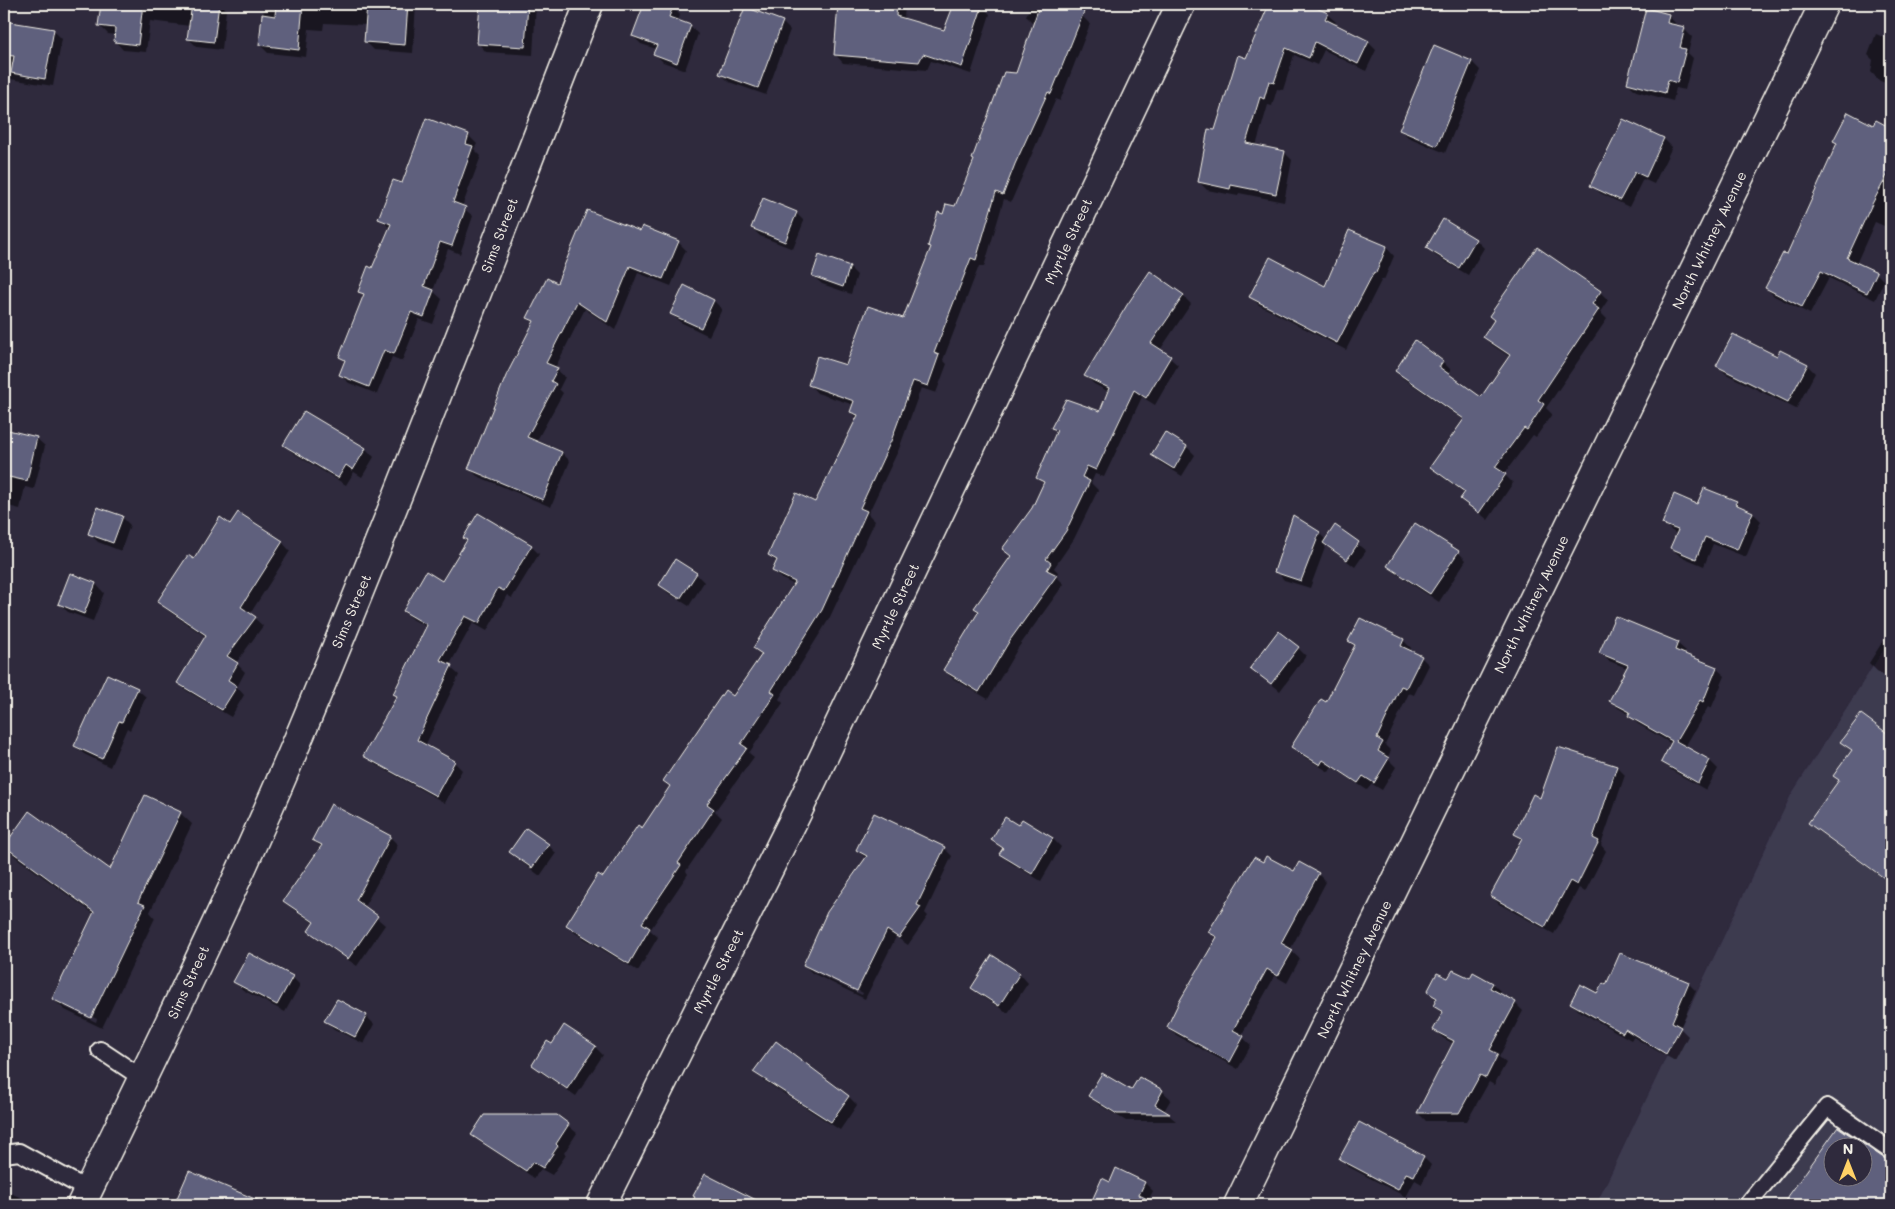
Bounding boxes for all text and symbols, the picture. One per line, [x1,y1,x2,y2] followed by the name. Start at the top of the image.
[1667,168,1751,312] street label: North Whitney Avenue
[476,195,522,275] street label: Sims Street
[1040,195,1096,287] street label: Myrtle Street
[1489,532,1573,676] street label: North Whitney Avenue
[867,560,923,652] street label: Myrtle Street
[327,571,375,651] street label: Sims Street
[1312,897,1396,1041] street label: North Whitney Avenue
[688,925,748,1017] street label: Myrtle Street
[163,942,213,1022] street label: Sims Street
[1822,1136,1872,1186] north arrow
[1843,1139,1853,1158] text: N

